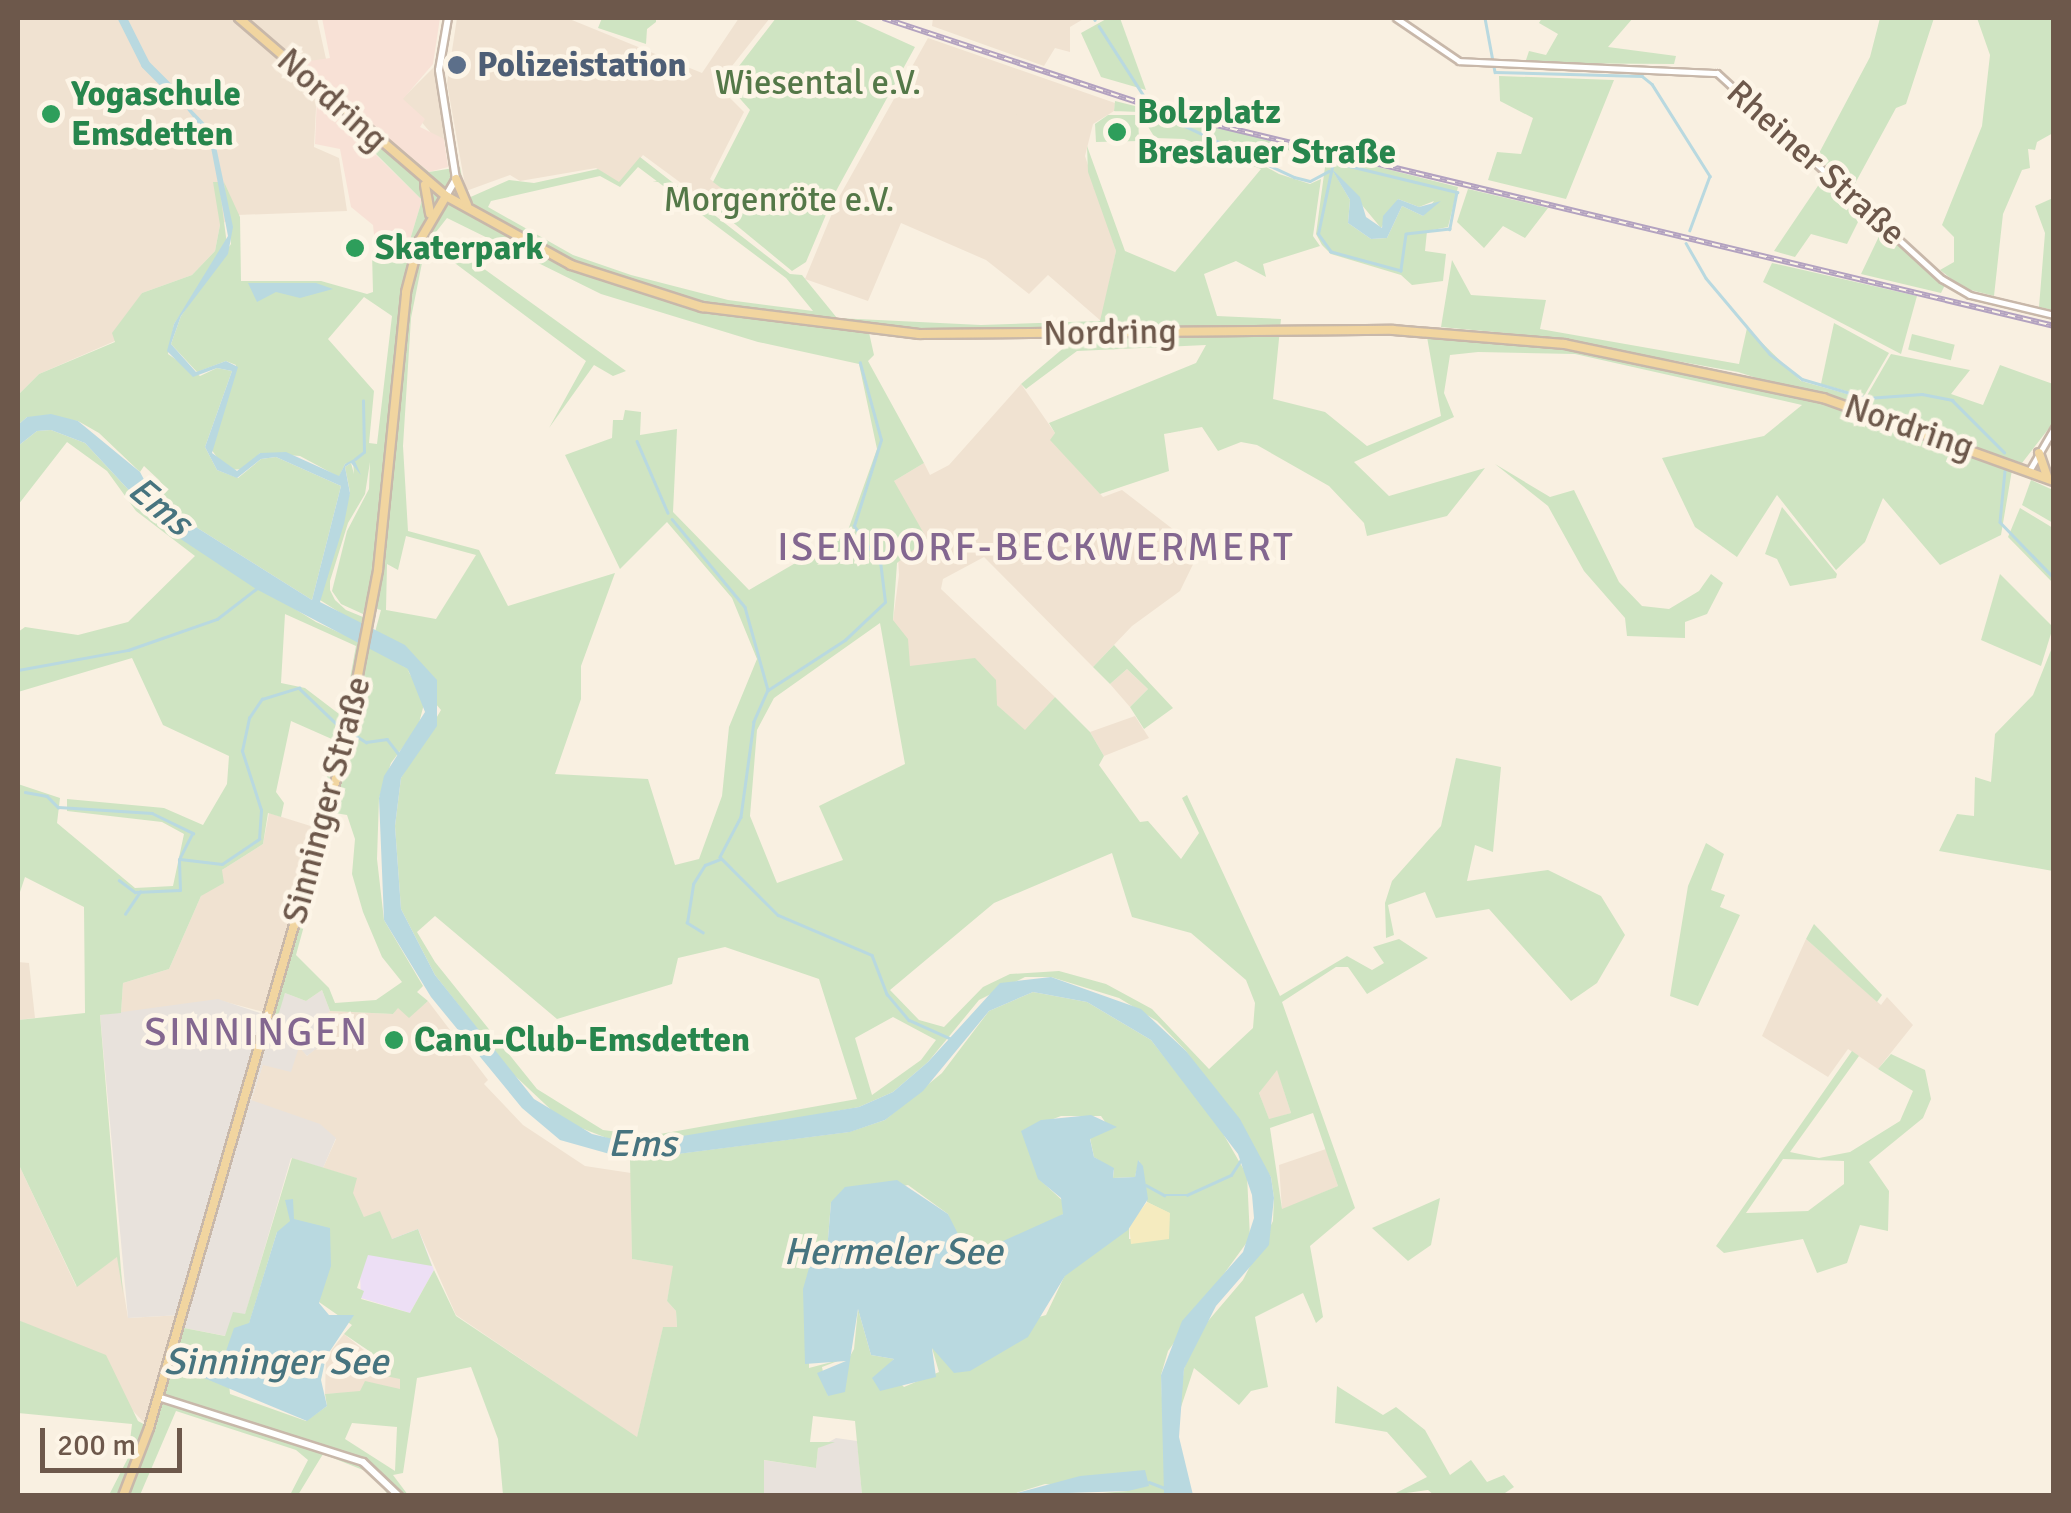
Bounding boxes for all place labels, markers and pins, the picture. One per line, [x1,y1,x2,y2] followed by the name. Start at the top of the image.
[477,44,687,86] place label: Polizeistation
[446,54,468,76] marker: Polizeistation
[71,73,241,155] place label: Yogaschule Emsdetten
[1137,91,1396,173] place label: Bolzplatz Breslauer Straße
[40,103,62,125] marker: Yogaschule Emsdetten
[1106,121,1128,143] marker: Bolzplatz Breslauer Straße
[375,227,544,269] place label: Skaterpark
[344,237,366,259] marker: Skaterpark
[414,1019,750,1061] place label: Canu-Club-Emsdetten
[383,1029,405,1051] marker: Canu-Club-Emsdetten

